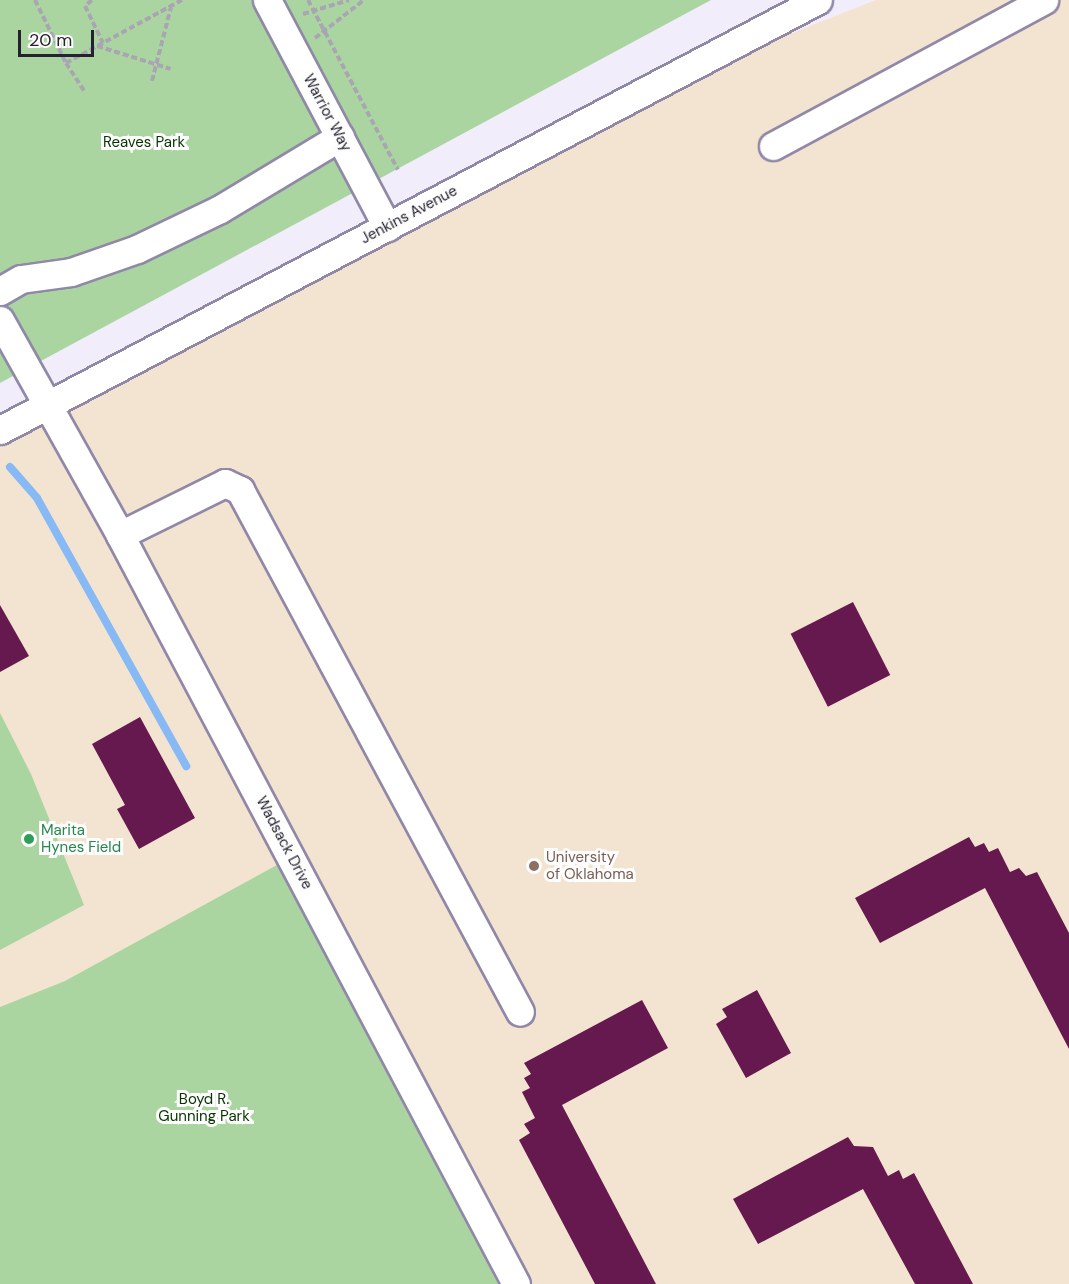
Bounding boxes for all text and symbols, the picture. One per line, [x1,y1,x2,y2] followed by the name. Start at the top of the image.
[21,18,98,56] scale bar
[29,28,72,52] text: 20 m
[299,71,355,155] street label: Warrior Way
[103,134,185,152] park label: Reaves Park
[358,182,460,248] street label: Jenkins Avenue
[252,793,316,893] street label: Wadsack Drive
[41,821,121,856] place label: Marita Hynes Field
[22,832,36,846] marker: Marita Hynes Field
[546,848,634,883] place label: University of Oklahoma
[527,859,541,873] marker: University of Oklahoma
[158,1090,250,1125] park label: Boyd R. Gunning Park

